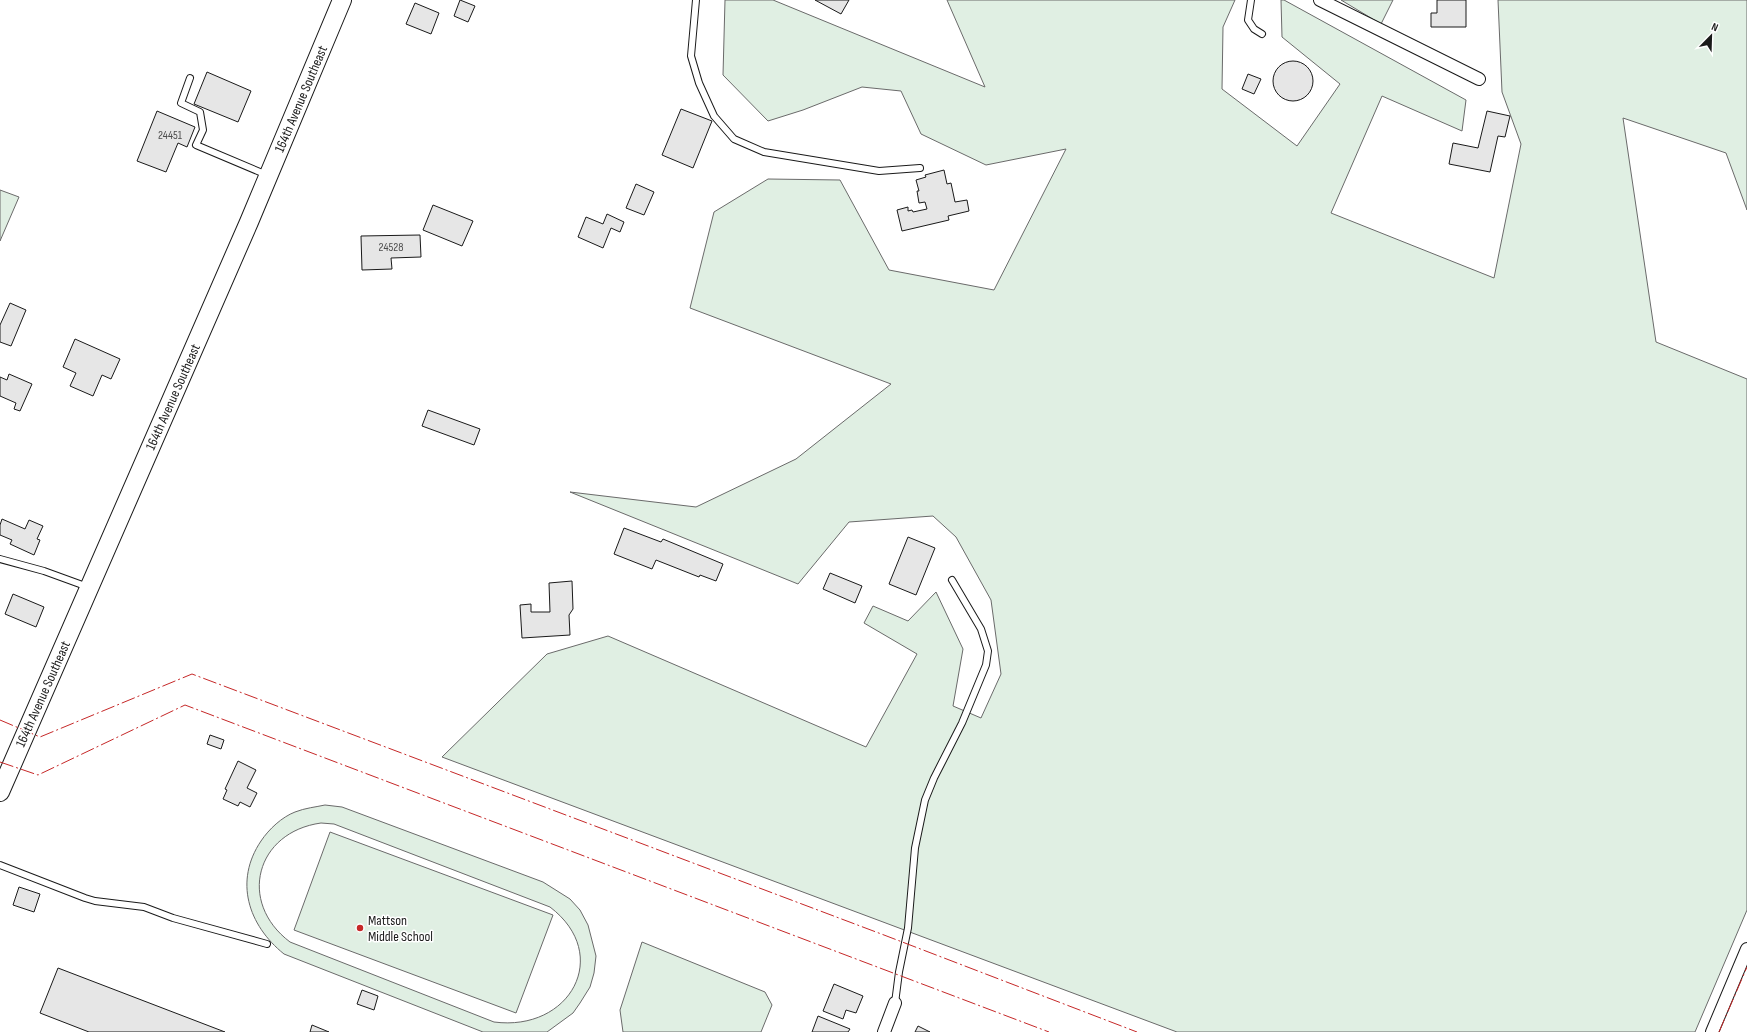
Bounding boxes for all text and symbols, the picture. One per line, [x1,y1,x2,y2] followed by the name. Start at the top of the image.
[1691,16,1731,56] north arrow
[1709,20,1720,34] text: N
[271,43,331,155] street label: 164th Avenue Southeast
[158,128,183,143] house number: 24451
[379,240,403,255] house number: 24528
[142,341,204,453] street label: 164th Avenue Southeast
[12,638,74,750] street label: 164th Avenue Southeast
[368,912,433,945] place label: Mattson Middle School
[355,923,365,933] marker: Mattson Middle School

